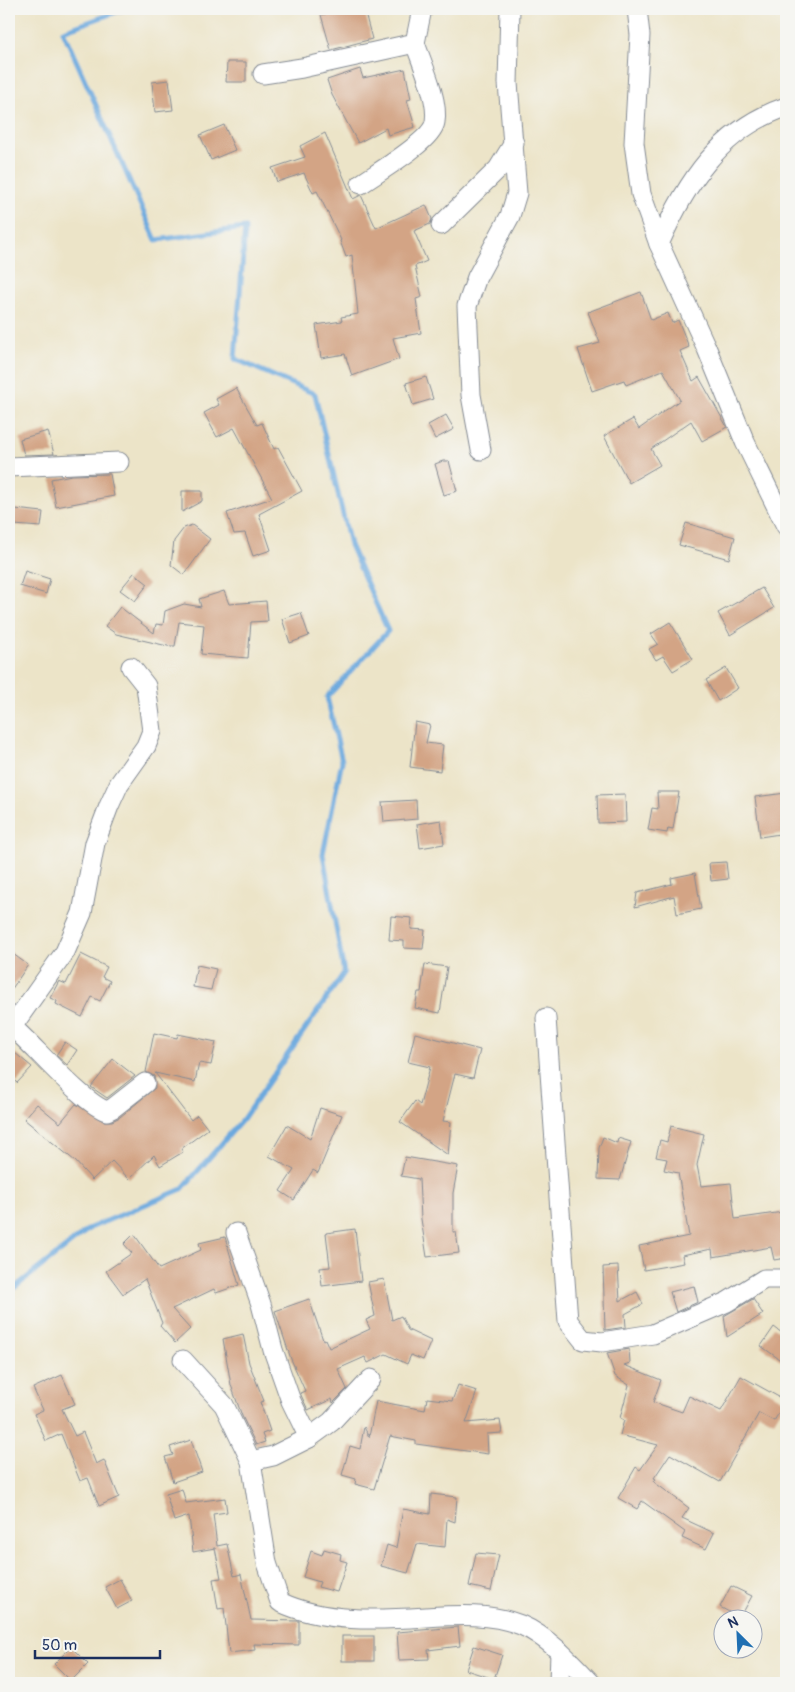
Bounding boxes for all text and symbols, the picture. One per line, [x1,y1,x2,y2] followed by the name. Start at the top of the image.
[712,1610,762,1660] north arrow
[725,1613,741,1632] text: N
[35,1627,160,1659] scale bar
[42,1636,77,1655] text: 50 m

